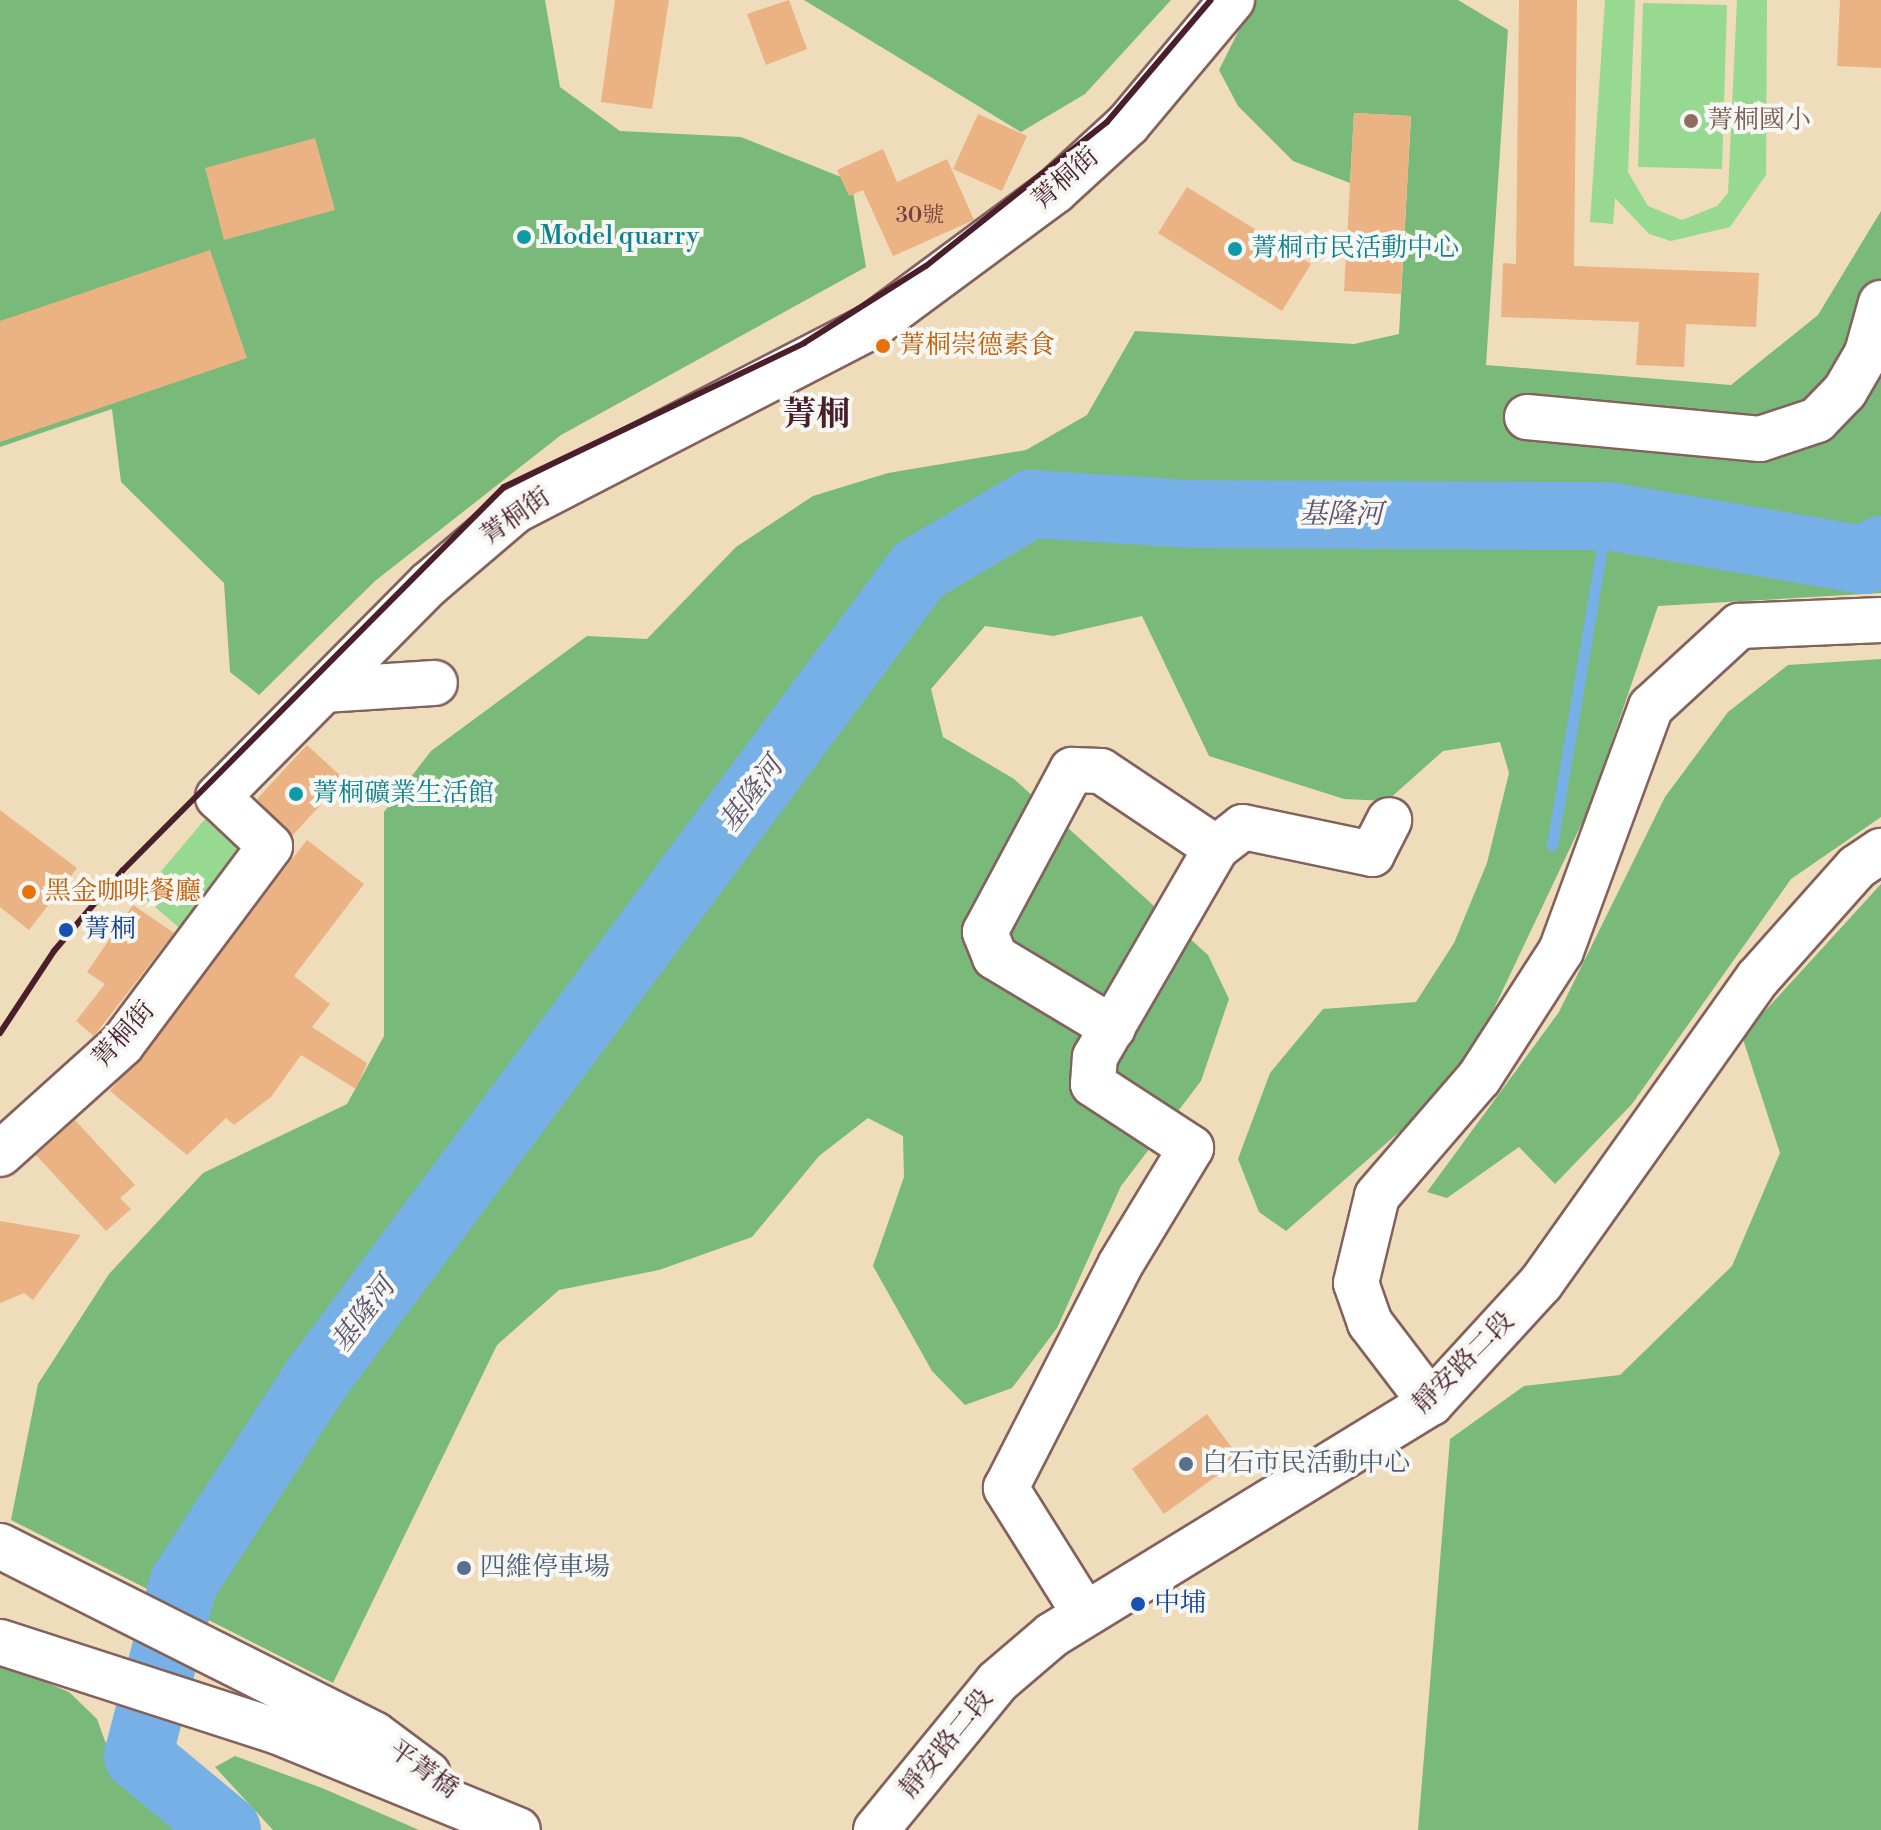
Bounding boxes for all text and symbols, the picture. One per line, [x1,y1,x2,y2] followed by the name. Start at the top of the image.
[1707,105,1811,137] place label: 菁桐國小
[1682,112,1700,130] marker: 菁桐國小
[1026,142,1106,216] street label: 菁桐街
[896,203,944,229] house number: 30號
[540,221,699,253] place label: Model quarry
[515,228,533,246] marker: Model quarry
[1251,233,1459,265] place label: 菁桐市民活動中心
[1226,240,1244,258] marker: 菁桐市民活動中心
[899,330,1055,362] place label: 菁桐崇德素食
[874,337,892,355] marker: 菁桐崇德素食
[782,396,850,436] district label: 菁桐
[475,482,557,552] street label: 菁桐街
[1299,498,1383,532] water label: 基隆河
[713,751,791,839] water label: 基隆河
[312,778,494,810] place label: 菁桐礦業生活館
[287,785,305,803] marker: 菁桐礦業生活館
[45,876,201,908] place label: 黑金咖啡餐廳
[20,883,38,901] marker: 黑金咖啡餐廳
[84,914,136,946] place label: 菁桐
[55,919,77,941] marker: 菁桐
[86,996,162,1074] street label: 菁桐街
[325,1271,403,1359] water label: 基隆河
[1407,1306,1521,1420] street label: 靜安路二段
[1202,1448,1410,1480] place label: 白石市民活動中心
[1177,1455,1195,1473] marker: 白石市民活動中心
[480,1552,610,1584] place label: 四維停車場
[455,1559,473,1577] marker: 四維停車場
[1154,1588,1206,1620] place label: 中埔
[1129,1595,1147,1613] marker: 中埔
[894,1684,1000,1804] street label: 靜安路二段
[382,1734,464,1806] street label: 平菁橋

